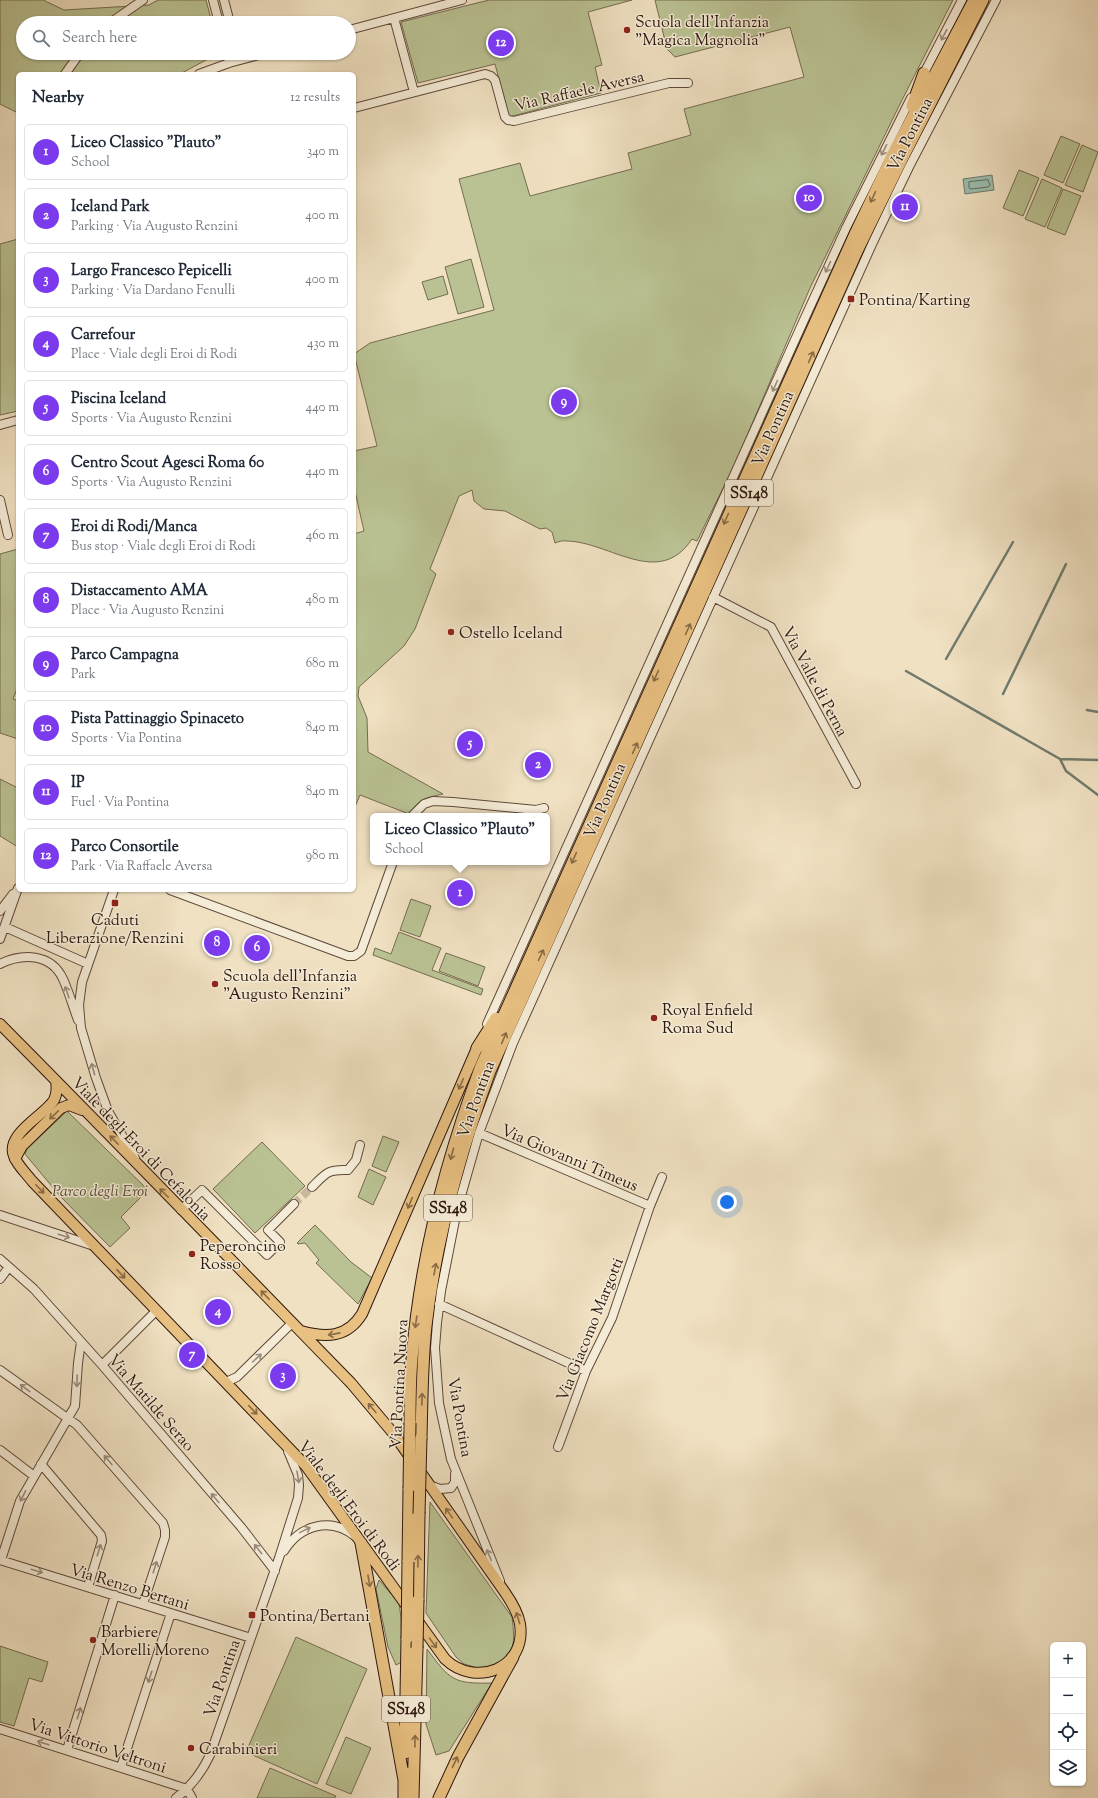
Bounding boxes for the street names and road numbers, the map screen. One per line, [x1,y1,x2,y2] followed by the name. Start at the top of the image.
[512,66,647,119] street label: Via Raffaele Aversa
[883,93,940,176] street label: Via Pontina
[747,387,801,470] street label: Via Pontina
[725,480,773,506] road number: SS148
[775,623,853,742] street label: Via Valle di Perna
[579,759,633,842] street label: Via Pontina
[453,1058,502,1142] street label: Via Pontina
[65,1073,216,1227] street label: Viale degli Eroi di Cefalonia
[497,1120,641,1199] street label: Via Giovanni Timeus
[424,1195,472,1221] road number: SS148
[552,1254,631,1405] street label: Via Giacomo Margotti
[386,1318,415,1450] street label: Via Pontina Nuova
[101,1350,199,1457] street label: Via Matilde Serao
[440,1376,477,1460] street label: Via Pontina
[291,1436,405,1577] street label: Viale degli Eroi di Rodi
[67,1559,192,1618] street label: Via Renzo Bertani
[199,1636,248,1721] street label: Via Pontina
[382,1696,430,1722] road number: SS148
[26,1714,169,1781] street label: Via Vittorio Veltroni

